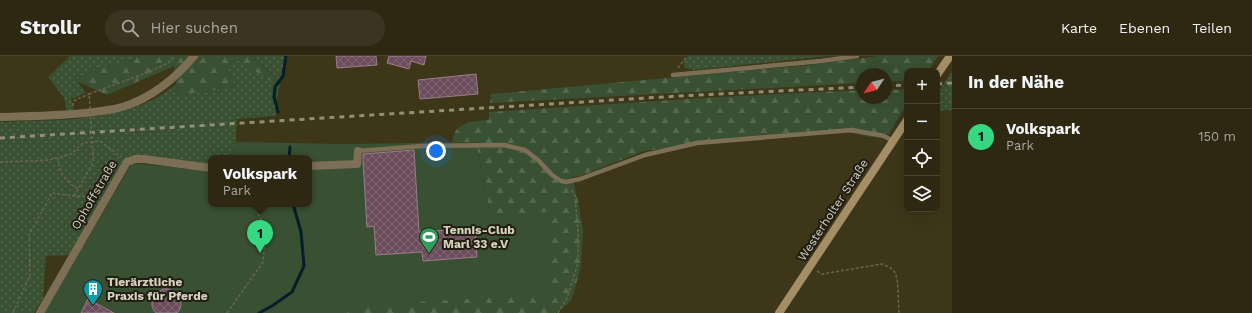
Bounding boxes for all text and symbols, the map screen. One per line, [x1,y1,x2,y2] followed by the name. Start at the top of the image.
[105,10,385,46] search box
[20,16,81,39] text: Strollr
[119,17,141,39] icon: search
[151,19,238,37] text: Hier suchen
[1061,20,1097,36] text: Karte
[1119,20,1170,36] text: Ebenen
[1192,20,1232,36] text: Teilen
[856,68,892,104] north arrow
[904,68,940,212] map controls
[904,68,940,104] button: +
[968,72,1064,92] text: In der Nähe
[904,104,940,140] button: −
[1006,120,1080,138] text: Volkspark
[978,129,984,144] text: 1
[1198,129,1236,144] text: 150 m
[1006,138,1034,153] text: Park
[904,140,940,176] button: locate
[426,141,446,161] your location
[208,155,312,207] popup
[795,156,871,264] street label: Westerholter Straße
[69,158,119,232] street label: Ophoffstraße
[223,165,297,183] text: Volkspark
[904,176,940,212] button: layers
[223,183,251,198] text: Park
[247,220,273,253] pin: 1
[443,223,515,251] place label: Tennis-Club Marl 33 e.V
[418,226,440,254] sports icon: Tennis-Club Marl 33 e.V
[107,275,208,303] place label: Tierärztliche Praxis für Pferde
[82,278,104,306] building icon: Tierärztliche Praxis für Pferde

